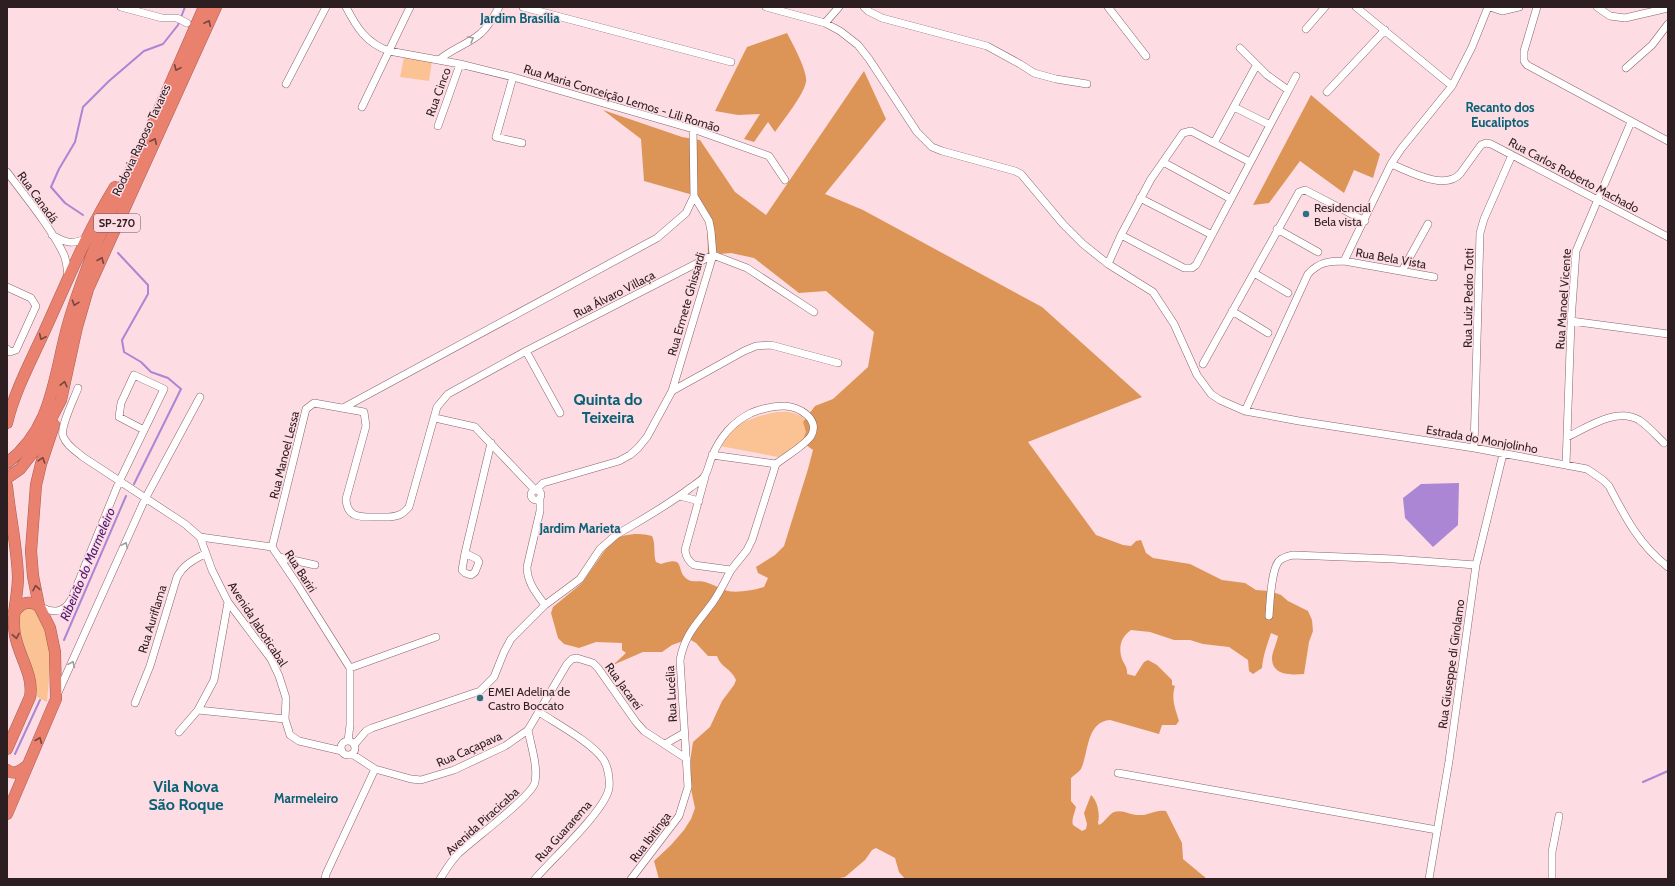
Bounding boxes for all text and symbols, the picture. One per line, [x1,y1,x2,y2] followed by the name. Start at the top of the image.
[479,10,560,26] district label: Jardim Brasília
[203,20,211,28] one-way arrow
[467,37,474,44] one-way arrow
[522,61,723,135] street label: Rua Maria Conceição Lemos - Lili Romão
[174,64,182,72] one-way arrow
[422,65,454,118] street label: Rua Cinco
[108,82,174,198] street label: Rodovia Raposo Tavares
[1465,99,1535,130] district label: Recanto dos Eucaliptos
[1506,134,1642,216] street label: Rua Carlos Roberto Machado
[149,138,157,146] one-way arrow
[14,168,62,226] street label: Rua Canadá
[1314,200,1371,229] place label: Residencial Bela vista
[1301,209,1311,219] marker: Residencial Bela vista
[94,214,140,232] road number: SP-270
[1354,244,1428,272] street label: Rua Bela Vista
[1460,248,1476,348] street label: Rua Luiz Pedro Totti
[1552,248,1574,350] street label: Rua Manoel Vicente
[664,250,708,358] street label: Rua Ermete Ghissardi
[96,256,104,263] one-way arrow
[571,267,657,321] street label: Rua Álvaro Villaça
[71,299,79,306] one-way arrow
[39,332,47,340] one-way arrow
[60,381,68,387] one-way arrow
[574,390,642,427] district label: Quinta do Teixeira
[266,409,302,500] street label: Rua Manoel Lessa
[1425,422,1540,456] street label: Estrada do Monjolinho
[37,456,46,463] one-way arrow
[56,505,118,623] water label: Ribeirão do Marmeleiro
[538,520,621,536] district label: Jardim Marieta
[120,541,128,548] one-way arrow
[282,547,320,595] street label: Rua Bariri
[225,579,291,669] street label: Avenida Jaboticabal
[135,583,170,655] street label: Rua Auriflama
[32,585,40,592] one-way arrow
[1434,598,1468,730] street label: Rua Giuseppe di Girolamo
[11,632,20,639] one-way arrow
[67,660,75,667] one-way arrow
[602,660,646,713] street label: Rua Jacareí
[662,665,680,723] street label: Rua Lucélia
[488,684,570,713] place label: EMEI Adelina de Castro Boccato
[475,693,485,703] marker: EMEI Adelina de Castro Boccato
[434,728,504,770] street label: Rua Caçapava
[34,736,42,744] one-way arrow
[148,777,224,814] district label: Vila Nova São Roque
[442,784,522,858] street label: Avenida Piracicaba
[274,790,339,806] district label: Marmeleiro
[532,797,595,865] street label: Rua Guararema
[626,809,674,865] street label: Rua Ibitinga

